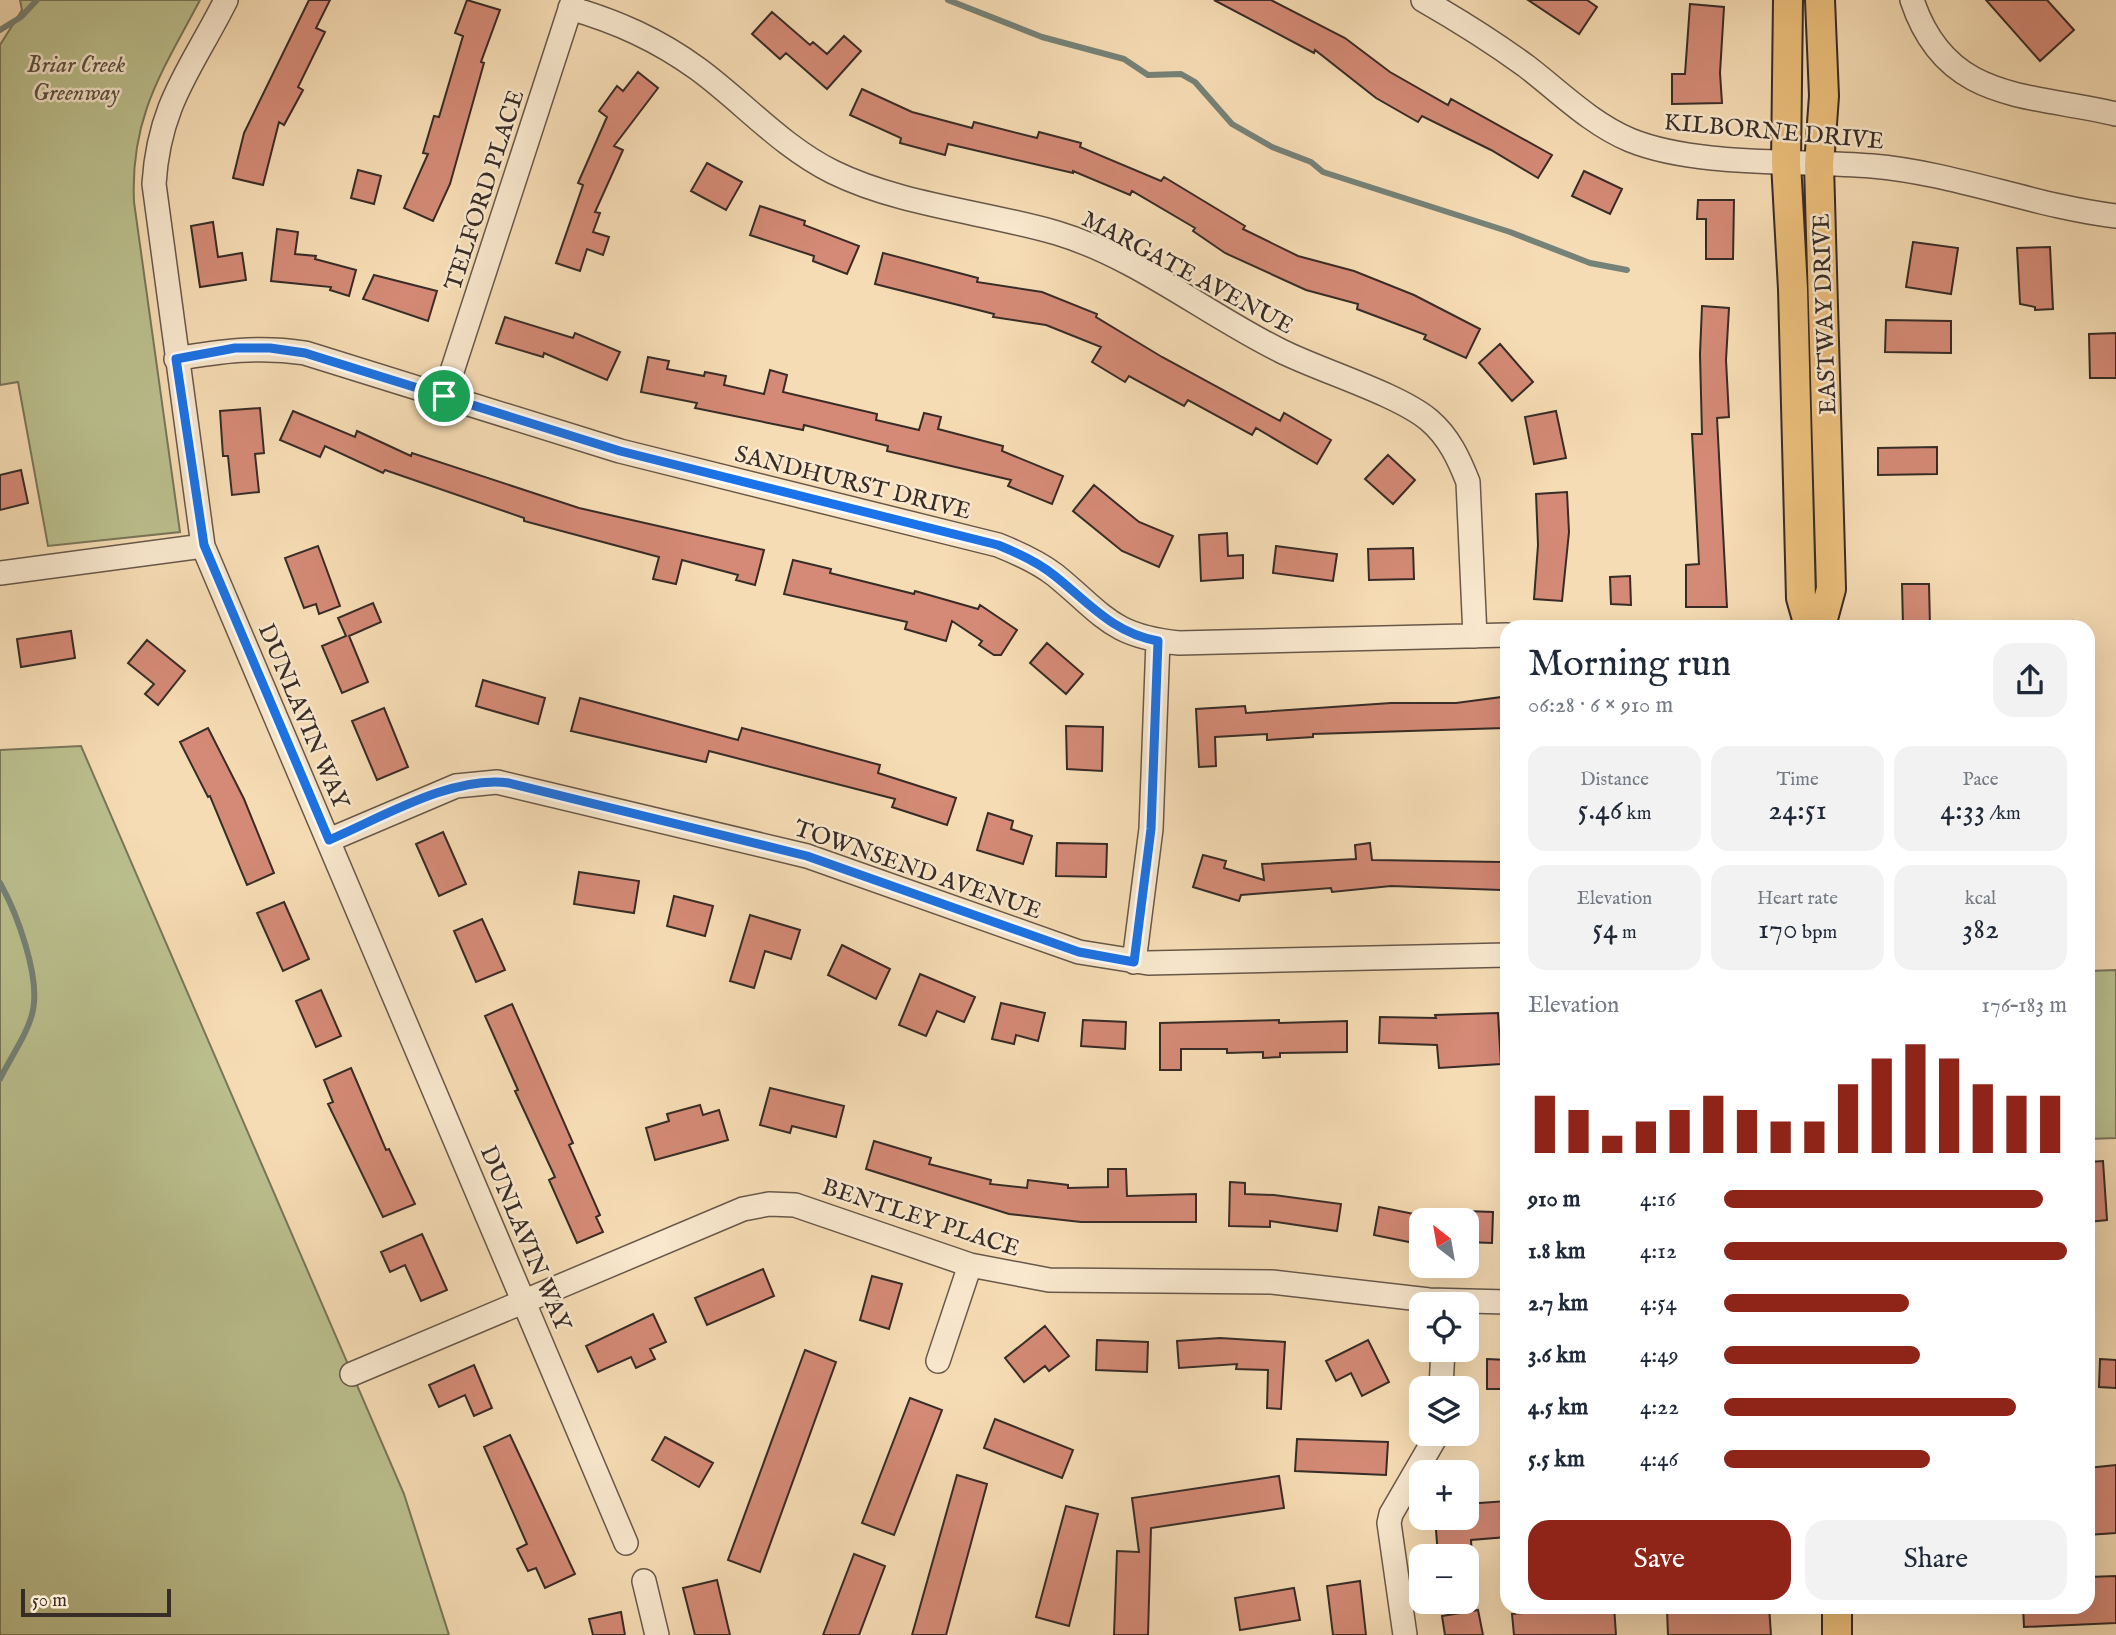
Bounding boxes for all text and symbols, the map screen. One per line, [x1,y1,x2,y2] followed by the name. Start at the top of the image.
[27,50,126,109] park label: Briar Creek Greenway
[438,86,532,295] street label: TELFORD PLACE
[1663,107,1885,158] street label: KILBORNE DRIVE
[1076,204,1299,342] street label: MARGATE AVENUE
[1806,213,1845,415] street label: EASTWAY DRIVE
[414,366,474,426] pin
[425,377,463,415] icon: arrive
[731,439,974,528] street label: SANDHURST DRIVE
[250,619,356,815] street label: DUNLAVIN WAY
[1528,641,1731,689] text: Morning run
[1993,643,2067,717] button: share
[1528,691,1673,720] text: 06:28 · 6 × 910 m
[1580,768,1649,792] text: Distance
[1776,768,1819,792] text: Time
[1963,768,1998,792] text: Pace
[1578,792,1622,830] text: 5.46
[1768,792,1827,830] text: 24:51
[1940,792,1985,830] text: 4:33
[1622,802,1651,826] text: km
[1985,802,2021,826] text: /km
[790,813,1045,927] street label: TOWNSEND AVENUE
[1577,887,1652,911] text: Elevation
[1757,887,1838,911] text: Heart rate
[1965,887,1996,911] text: kcal
[1592,911,1618,949] text: 54
[1758,911,1798,949] text: 170
[1962,911,1999,949] text: 382
[1618,921,1637,945] text: m
[1798,921,1837,945] text: bpm
[1528,991,1619,1020] text: Elevation
[1981,991,2067,1020] text: 176–183 m
[472,1141,578,1337] street label: DUNLAVIN WAY
[818,1172,1023,1265] street label: BENTLEY PLACE
[1528,1185,1581,1214] text: 910 m
[1640,1185,1676,1214] text: 4:16
[1409,1208,1479,1278] north arrow
[1409,1208,1479,1614] map controls
[1528,1237,1586,1266] text: 1.8 km
[1640,1237,1677,1266] text: 4:12
[1528,1289,1588,1318] text: 2.7 km
[1640,1289,1677,1318] text: 4:54
[1409,1292,1479,1362] button: locate
[1528,1341,1586,1370] text: 3.6 km
[1640,1341,1679,1370] text: 4:49
[1409,1376,1479,1446] button: layers
[1528,1393,1588,1422] text: 4.5 km
[1640,1393,1679,1422] text: 4:22
[1528,1445,1585,1474] text: 5.5 km
[1640,1445,1678,1474] text: 4:46
[1409,1460,1479,1530] button: +
[1528,1520,1791,1600] button: Save
[1805,1520,2067,1600] button: Share
[1409,1544,1479,1614] button: −
[21,1586,172,1618] scale bar
[32,1589,67,1613] text: 50 m

